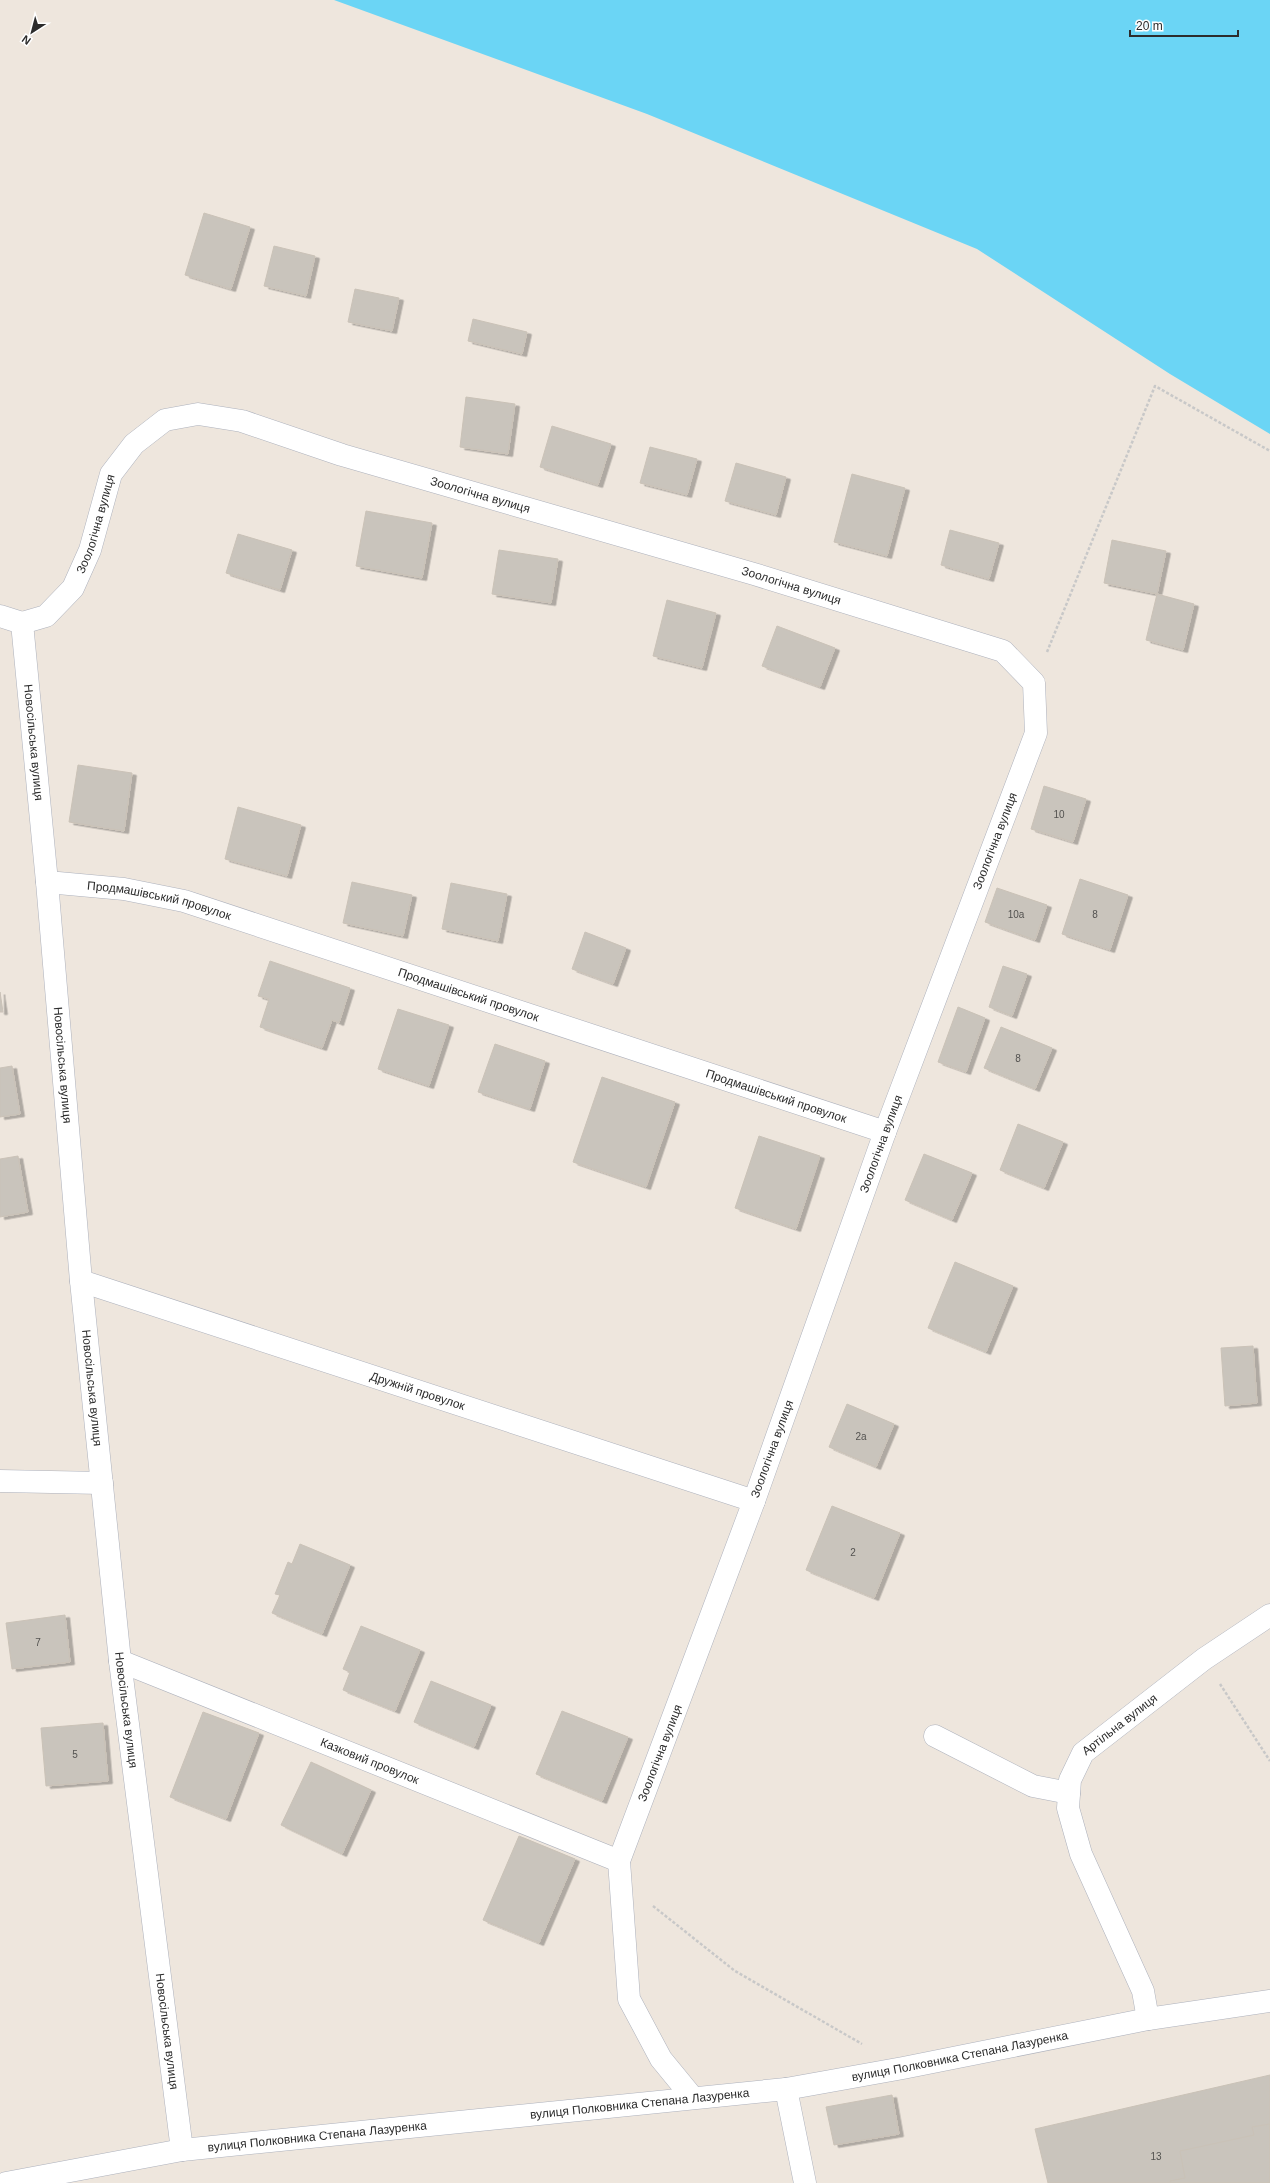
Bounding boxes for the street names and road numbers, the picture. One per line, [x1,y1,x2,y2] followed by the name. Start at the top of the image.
[73,473,118,576] street label: Зоологічна вулиця
[429,474,532,516] street label: Зоологічна вулиця
[740,564,843,607] street label: Зоологічна вулиця
[21,684,46,801] street label: Новосільська вулиця
[970,790,1020,892] street label: Зоологічна вулиця
[87,879,234,923] street label: Продмашівський провулок
[396,965,541,1025] street label: Продмашівський провулок
[51,1006,75,1124] street label: Новосільська вулиця
[704,1066,849,1126] street label: Продмашівський провулок
[857,1093,905,1195] street label: Зоологічна вулиця
[79,1329,105,1447] street label: Новосільська вулиця
[368,1369,467,1413] street label: Дружній провулок
[748,1398,796,1500] street label: Зоологічна вулиця
[112,1651,141,1769] street label: Новосільська вулиця
[1079,1691,1160,1758] street label: Артільна вулиця
[635,1702,685,1804] street label: Зоологічна вулиця
[318,1735,422,1787] street label: Казковий провулок
[153,1972,181,2090] street label: Новосільська вулиця
[850,2028,1070,2084] street label: вулиця Полковника Степана Лазуренка
[529,2086,750,2122] street label: вулиця Полковника Степана Лазуренка
[207,2118,428,2154] street label: вулиця Полковника Степана Лазуренка

